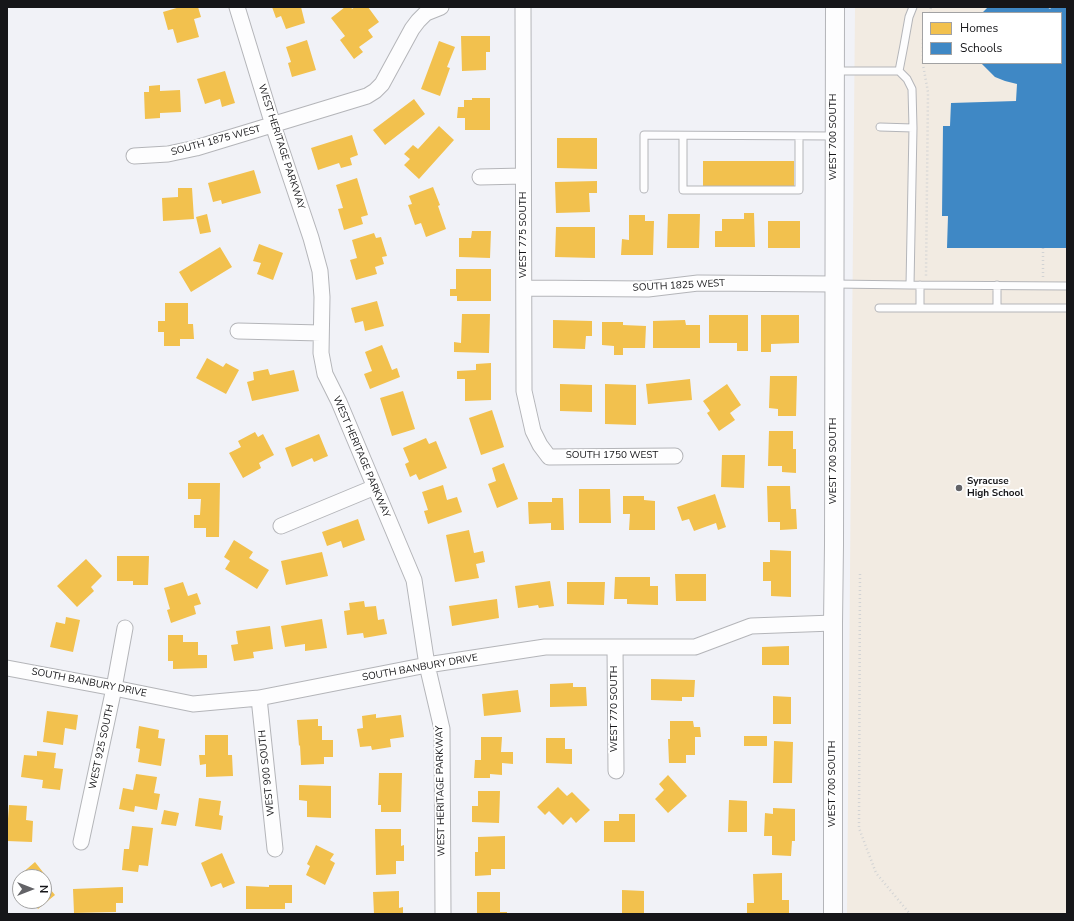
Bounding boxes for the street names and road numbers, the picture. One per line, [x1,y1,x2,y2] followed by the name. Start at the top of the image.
[255,83,307,211] street label: WEST HERITAGE PARKWAY
[828,94,840,180] street label: WEST 700 SOUTH
[170,123,262,159] street label: SOUTH 1875 WEST
[518,192,530,278] street label: WEST 775 SOUTH
[632,278,726,294] street label: SOUTH 1825 WEST
[330,394,392,520] street label: WEST HERITAGE PARKWAY
[828,418,840,504] street label: WEST 700 SOUTH
[566,450,658,462] street label: SOUTH 1750 WEST
[361,652,479,684] street label: SOUTH BANBURY DRIVE
[30,666,148,700] street label: SOUTH BANBURY DRIVE
[609,666,621,752] street label: WEST 770 SOUTH
[87,703,117,791] street label: WEST 925 SOUTH
[434,725,448,857] street label: WEST HERITAGE PARKWAY
[257,729,277,817] street label: WEST 900 SOUTH
[827,741,839,827] street label: WEST 700 SOUTH

